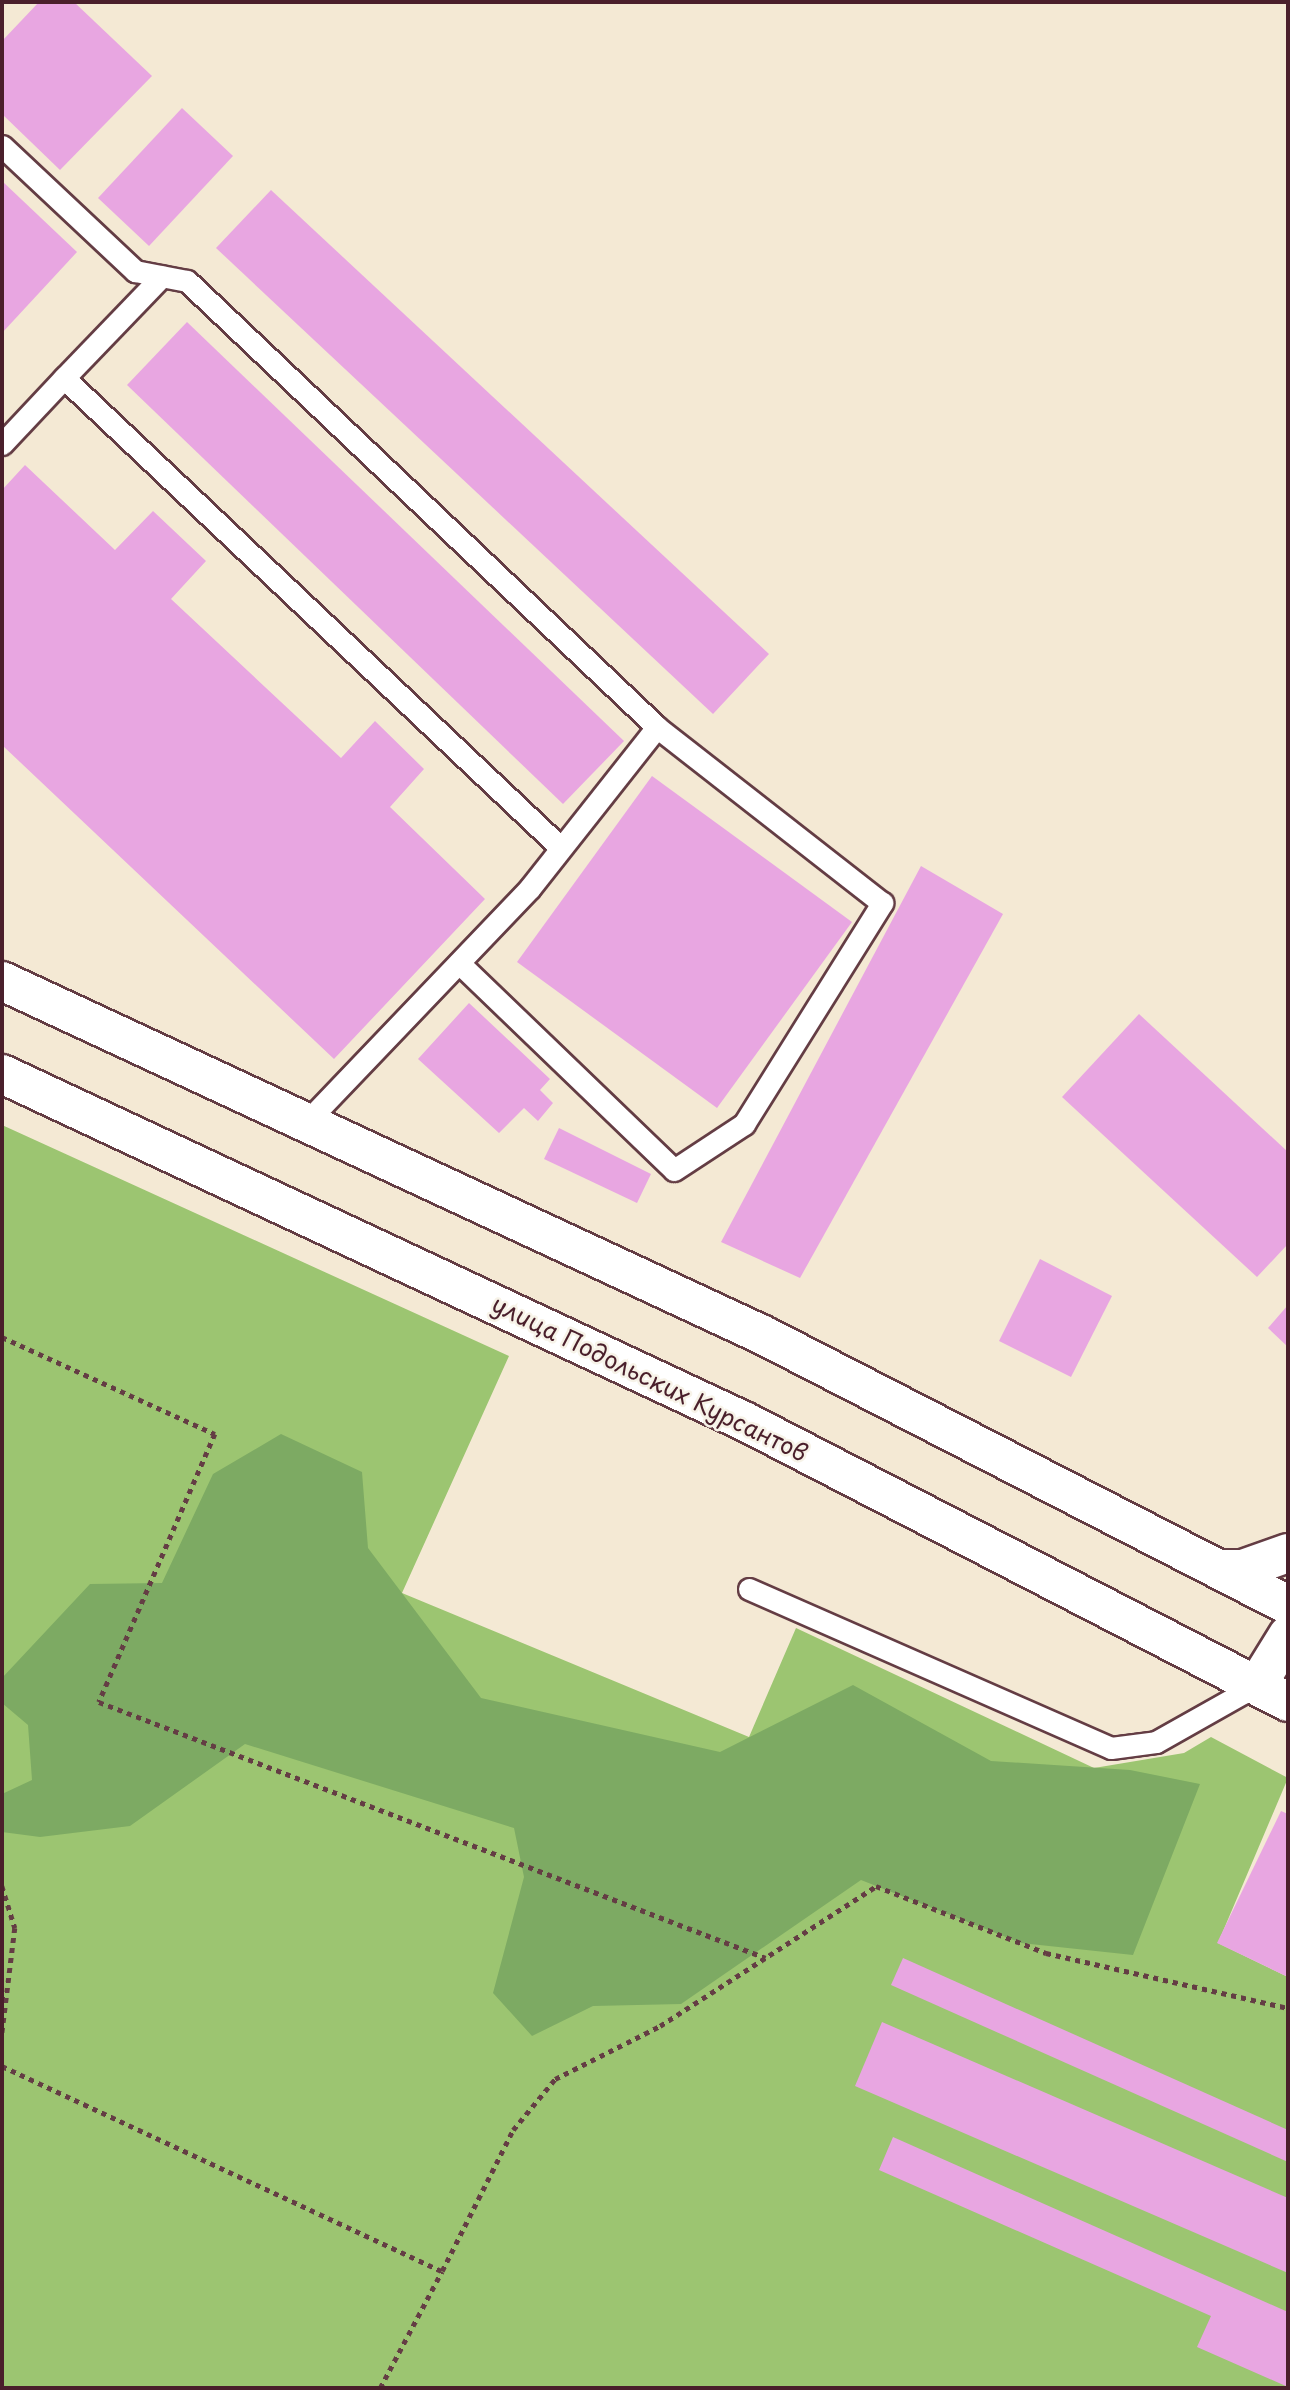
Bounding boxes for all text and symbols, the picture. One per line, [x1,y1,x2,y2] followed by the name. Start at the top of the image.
[486,1288,814,1468] street label: улица Подольских Курсантов

